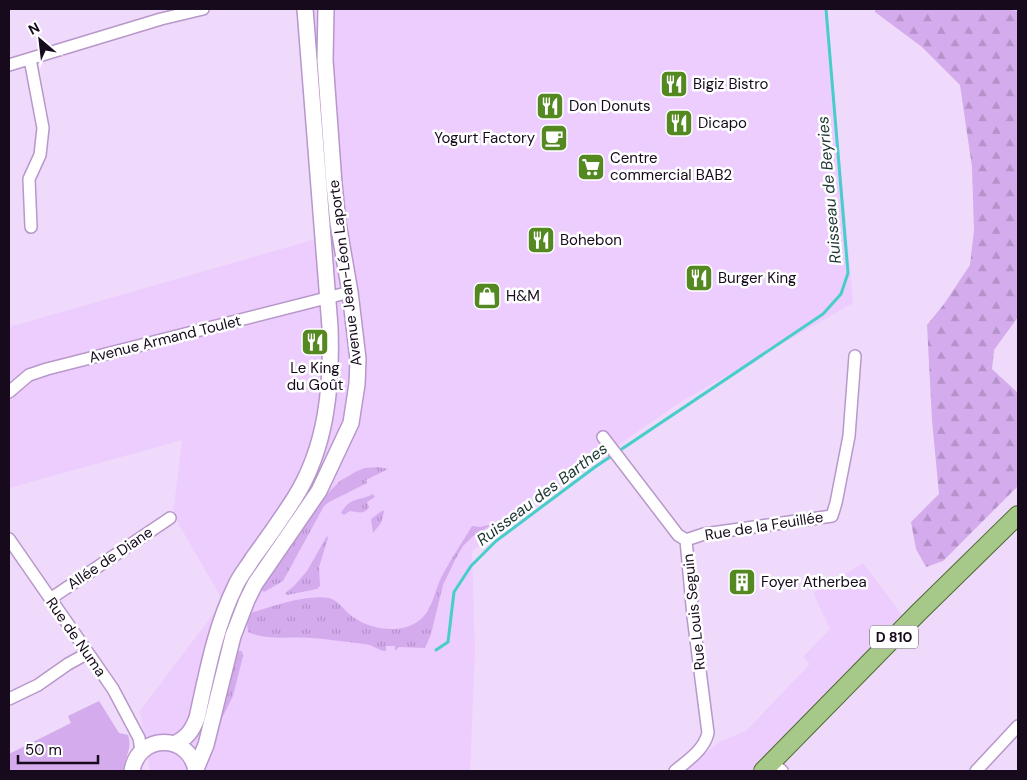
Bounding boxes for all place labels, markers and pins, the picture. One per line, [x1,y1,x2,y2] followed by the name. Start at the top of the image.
[659,69,689,99] restaurant icon: Bigiz Bistro
[693,74,768,94] place label: Bigiz Bistro
[535,91,565,121] restaurant icon: Don Donuts
[569,96,651,116] place label: Don Donuts
[664,108,694,138] restaurant icon: Dicapo
[698,113,747,133] place label: Dicapo
[539,123,569,153] cafe icon: Yogurt Factory
[434,128,536,148] place label: Yogurt Factory
[610,148,732,185] place label: Centre commercial BAB2
[576,152,606,182] supermarket icon: Centre commercial BAB2
[526,225,556,255] restaurant icon: Bohebon
[560,230,622,250] place label: Bohebon
[684,263,714,293] restaurant icon: Burger King
[718,268,796,288] place label: Burger King
[472,281,502,311] shop icon: H&M
[506,286,540,306] place label: H&M
[300,327,330,357] restaurant icon: Le King du Goût
[287,358,343,395] place label: Le King du Goût
[727,567,757,597] building icon: Foyer Atherbea
[761,572,867,592] place label: Foyer Atherbea

